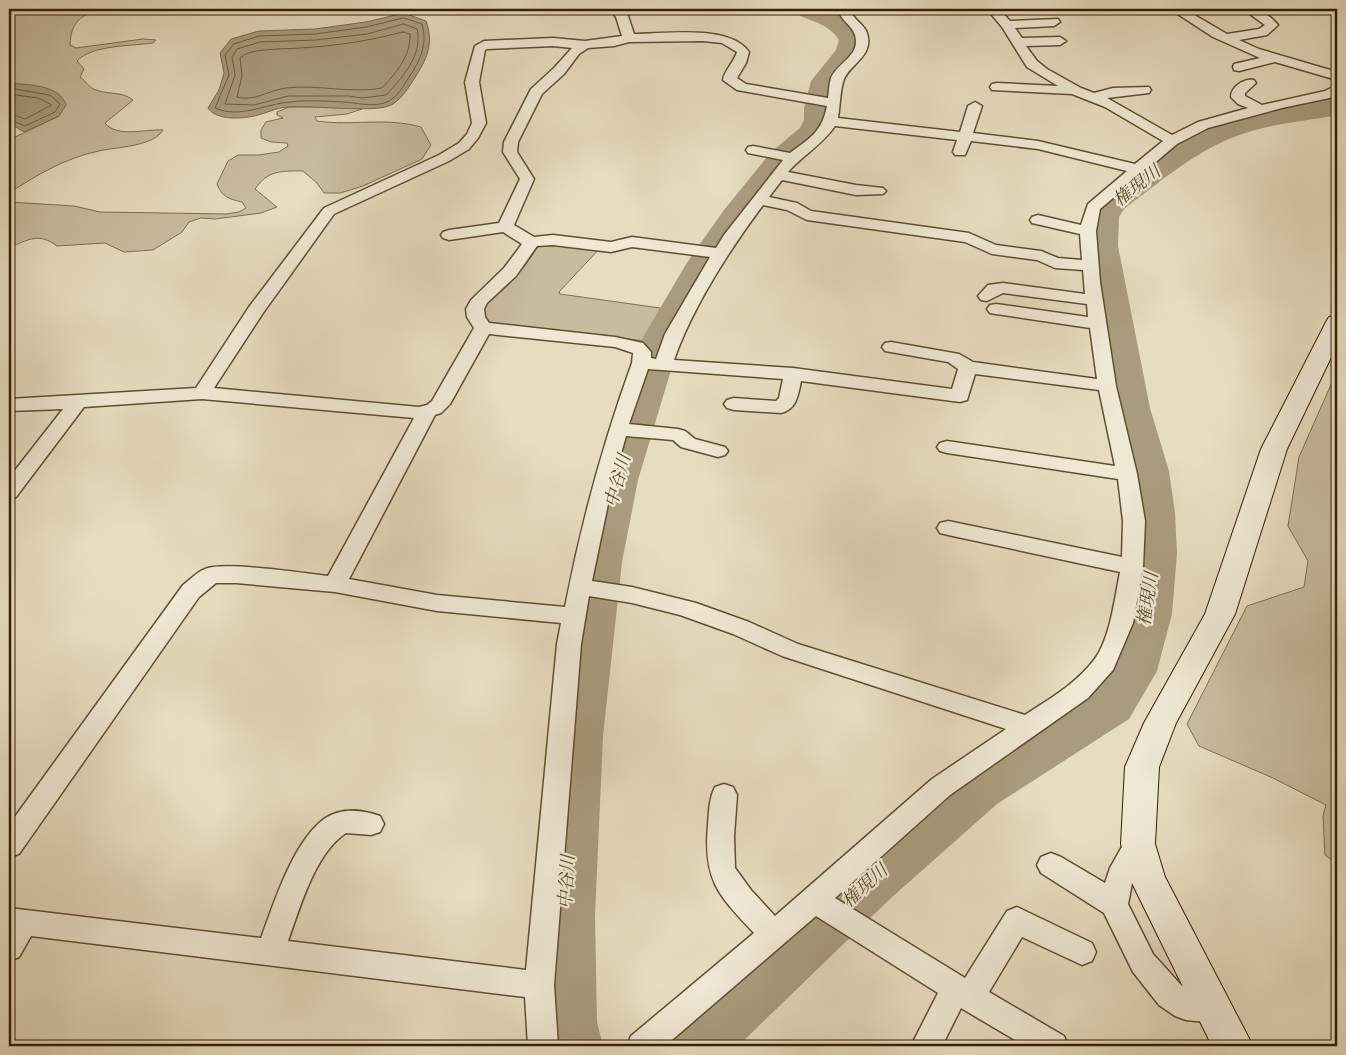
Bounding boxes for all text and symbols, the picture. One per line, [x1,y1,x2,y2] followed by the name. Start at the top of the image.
[1109,159,1167,212] water label: 権現川
[600,450,637,510] water label: 中谷川
[1132,569,1164,627] water label: 権現川
[554,852,580,910] water label: 中谷川
[837,858,894,913] water label: 権現川

